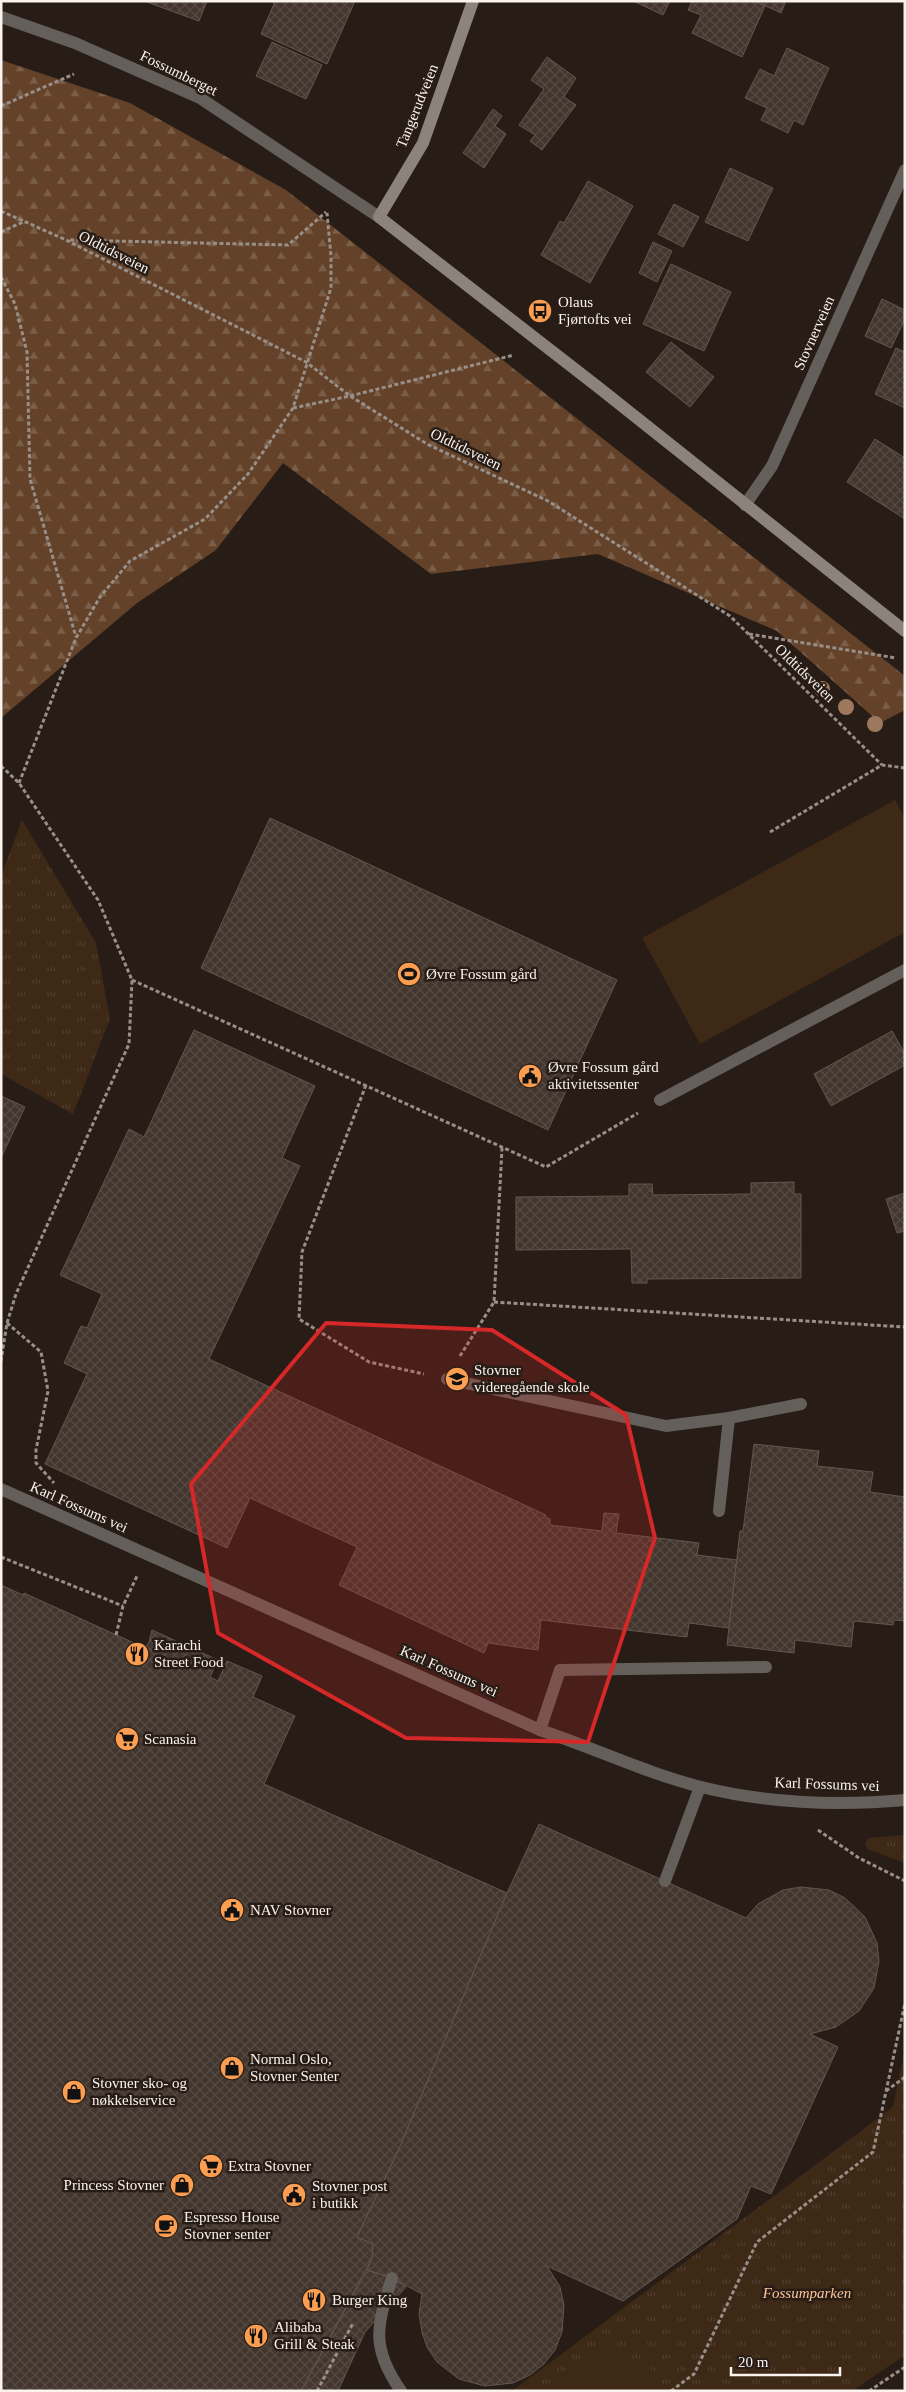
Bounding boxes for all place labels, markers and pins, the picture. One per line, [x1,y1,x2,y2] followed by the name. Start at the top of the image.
[558,294,632,327] place label: Olaus Fjørtofts vei
[527,298,553,324] bus stop icon: Olaus Fjørtofts vei
[396,961,422,987] sports icon: Øvre Fossum gård
[426,966,537,982] place label: Øvre Fossum gård
[548,1059,659,1092] place label: Øvre Fossum gård aktivitetssenter
[517,1063,543,1089] public building icon: Øvre Fossum gård aktivitetssenter
[474,1362,590,1395] place label: Stovner videregående skole
[444,1366,470,1392] school or university icon: Stovner videregående skole
[154,1637,224,1670] place label: Karachi Street Food
[124,1641,150,1667] restaurant icon: Karachi Street Food
[114,1726,140,1752] supermarket icon: Scanasia
[144,1731,197,1747] place label: Scanasia
[219,1897,245,1923] public building icon: NAV Stovner
[250,1902,331,1918] place label: NAV Stovner
[250,2051,339,2084] place label: Normal Oslo, Stovner Senter
[219,2055,245,2081] shop icon: Normal Oslo, Stovner Senter
[92,2075,187,2108] place label: Stovner sko- og nøkkelservice
[61,2079,87,2105] shop icon: Stovner sko- og nøkkelservice
[198,2153,224,2179] supermarket icon: Extra Stovner
[228,2158,311,2174] place label: Extra Stovner
[169,2172,195,2198] shop icon: Princess Stovner
[64,2177,164,2193] place label: Princess Stovner
[312,2178,388,2211] place label: Stovner post i butikk
[281,2182,307,2208] public building icon: Stovner post i butikk
[184,2209,280,2242] place label: Espresso House Stovner senter
[153,2213,179,2239] cafe icon: Espresso House Stovner senter
[301,2287,327,2313] restaurant icon: Burger King
[332,2292,408,2308] place label: Burger King
[274,2319,355,2352] place label: Alibaba Grill & Steak
[243,2323,269,2349] restaurant icon: Alibaba Grill & Steak

